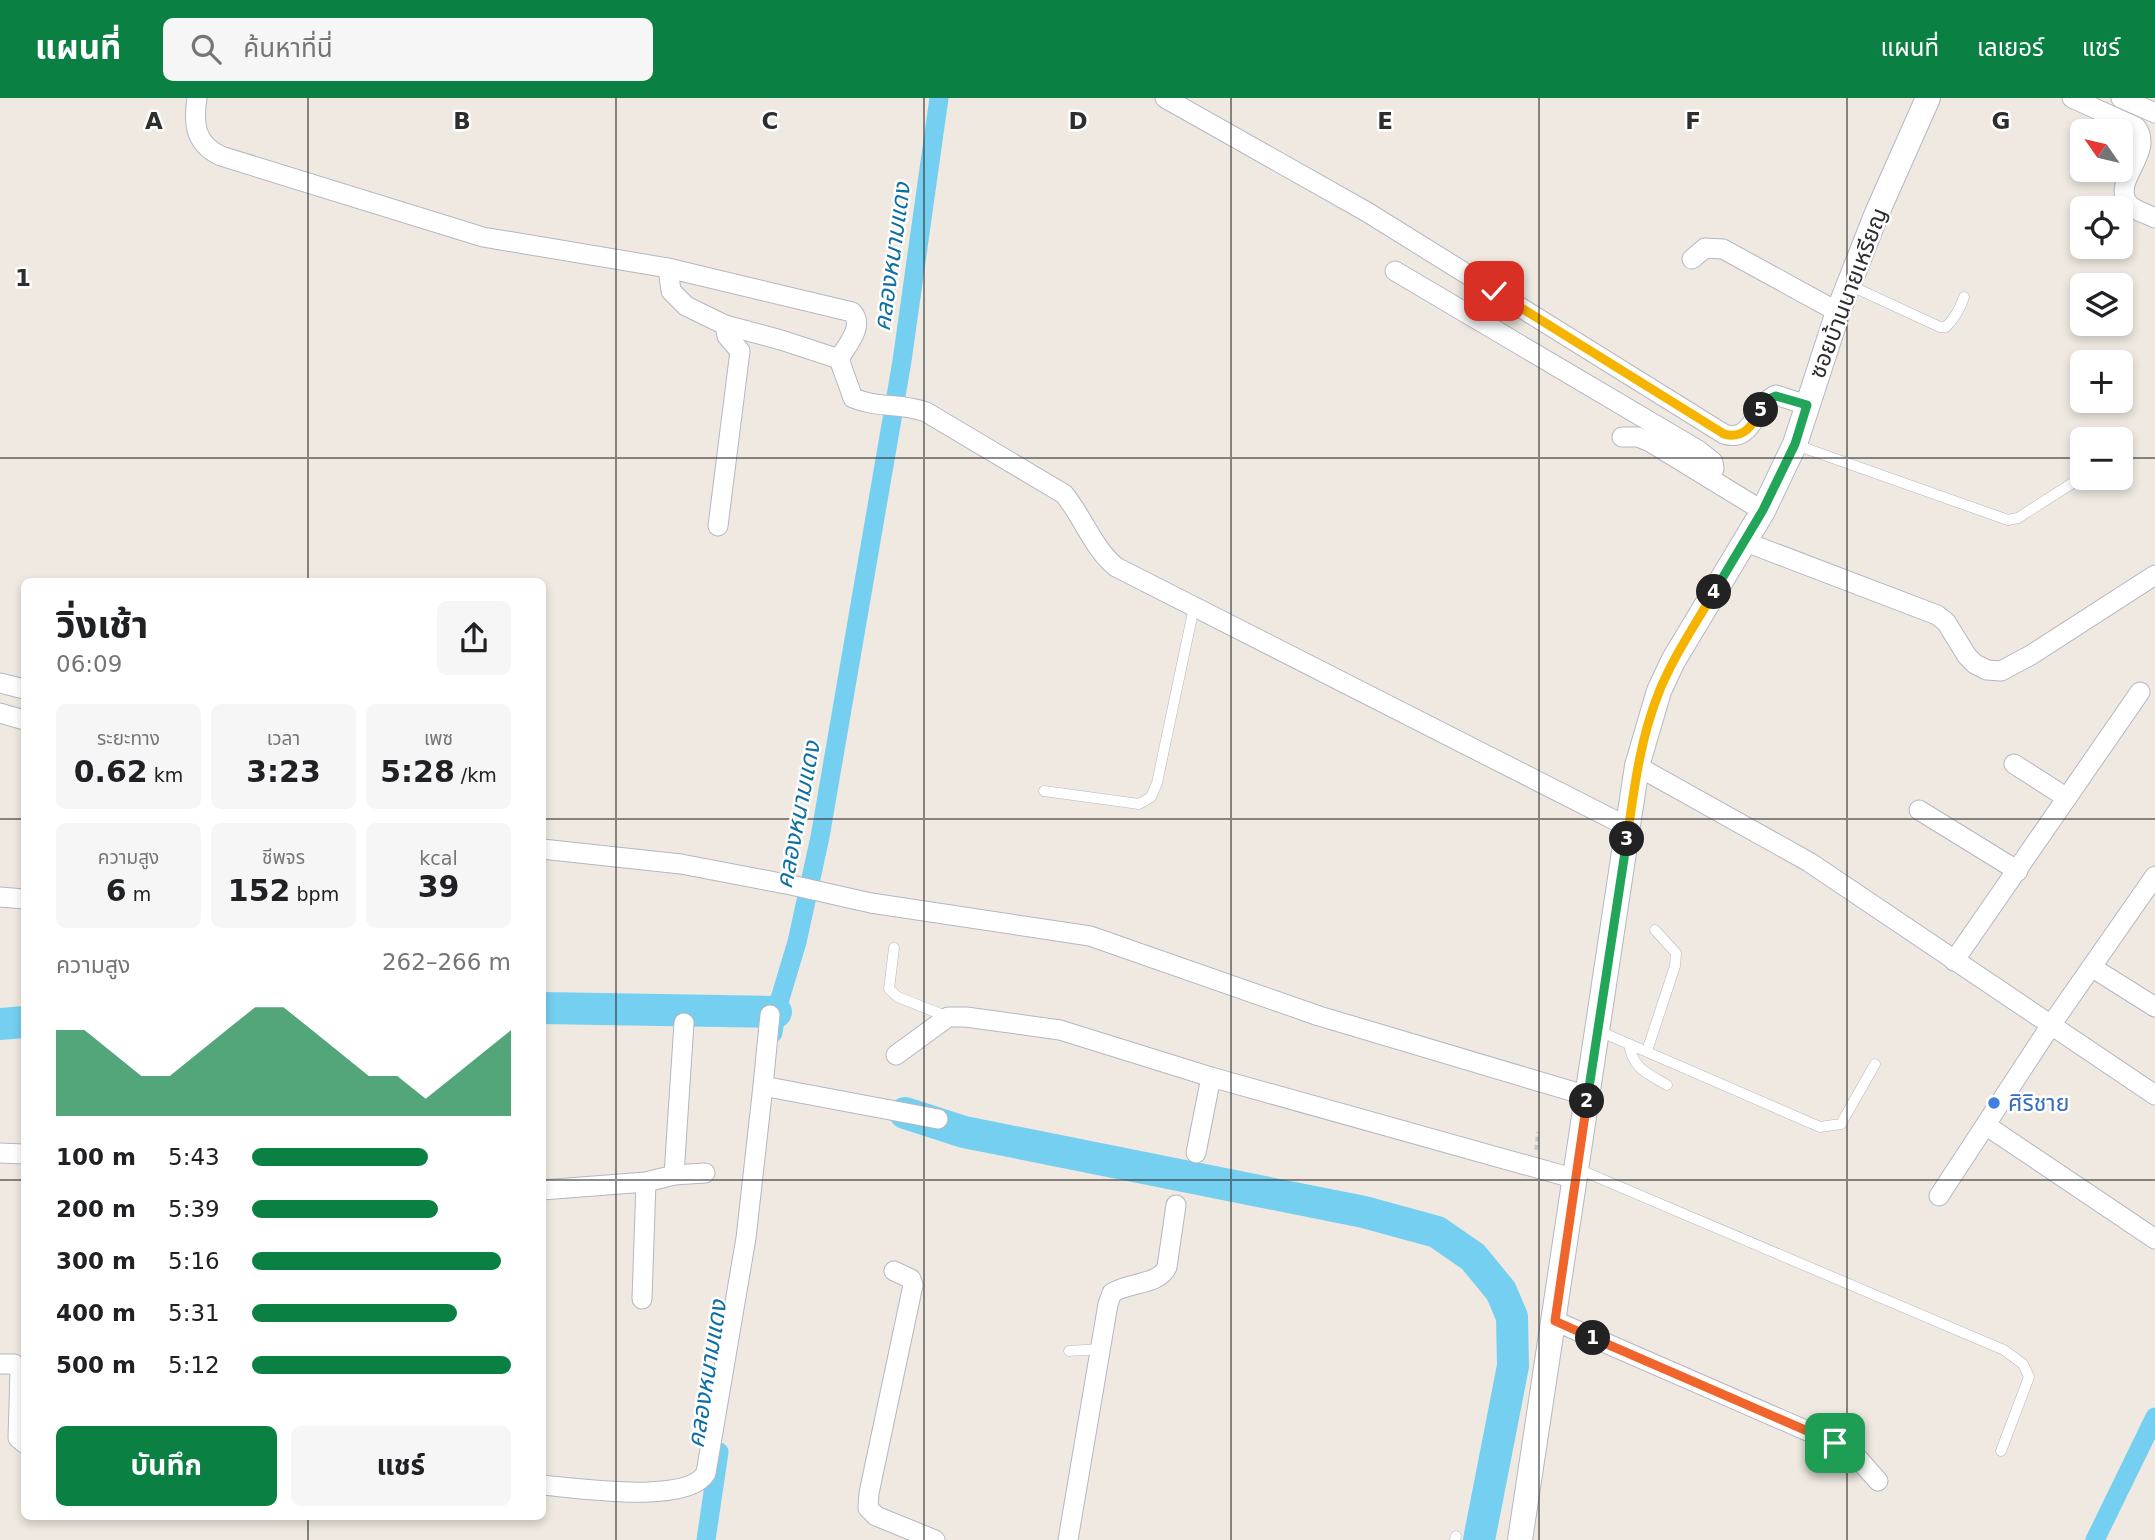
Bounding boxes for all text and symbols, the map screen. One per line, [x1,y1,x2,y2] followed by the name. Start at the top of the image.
[163,18,653,81] search box
[35,28,121,67] text: แผนที่
[187,30,225,68] icon: search
[243,33,333,63] text: ค้นหาที่นี่
[1881,34,1939,62] text: แผนที่
[1977,34,2044,62] text: เลเยอร์
[2082,34,2120,62] text: แชร์
[145,108,163,134] text: A
[453,108,471,134] text: B
[762,108,778,134] text: C
[1068,108,1088,134] text: D
[1377,108,1393,134] text: E
[1685,108,1701,134] text: F
[1992,108,2010,134] text: G
[2070,119,2133,182] north arrow
[2070,119,2133,490] map controls
[868,180,916,333] water label: คลองหนามแดง
[2070,196,2133,259] button: locate
[1804,204,1892,382] street label: ซอยบ้านนายเหรียญ
[1464,261,1524,321] pin
[15,265,31,291] text: 1
[1475,272,1513,310] icon: check
[2070,273,2133,336] button: layers
[2070,350,2133,413] button: +
[1744,392,1778,428] pin: 5
[1754,398,1767,420] text: 5
[2070,427,2133,490] button: −
[1696,574,1732,610] pin: 4
[1707,580,1720,602] text: 4
[437,601,511,675] button: share
[56,603,148,647] text: วิ่งเช้า
[56,651,122,677] text: 06:09
[97,727,160,749] text: ระยะทาง
[267,727,300,749] text: เวลา
[424,727,453,749] text: เพซ
[770,738,826,891] water label: คลองหนามแดง
[74,754,148,789] text: 0.62
[246,754,321,789] text: 3:23
[380,754,455,789] text: 5:28
[148,764,183,786] text: km
[455,764,497,786] text: /km
[1610,822,1644,856] pin: 3
[1620,827,1633,849] text: 3
[98,846,159,868] text: ความสูง
[262,846,305,868] text: ชีพจร
[419,847,458,869] text: kcal
[418,869,459,904] text: 39
[106,873,127,908] text: 6
[228,873,290,908] text: 152
[127,883,151,905] text: m
[290,883,339,905] text: bpm
[382,949,511,975] text: 262–266 m
[56,952,130,978] text: ความสูง
[1570,1084,1604,1118] pin: 2
[1580,1089,1593,1111] text: 2
[2008,1090,2069,1116] place label: ศิริชาย
[1986,1095,2002,1111] marker: ศิริชาย
[56,1144,136,1170] text: 100 m
[168,1144,220,1170] text: 5:43
[56,1196,136,1222] text: 200 m
[168,1196,220,1222] text: 5:39
[56,1248,136,1274] text: 300 m
[168,1248,220,1274] text: 5:16
[681,1297,733,1450] water label: คลองหนามแดง
[56,1300,136,1326] text: 400 m
[168,1300,220,1326] text: 5:31
[1576,1320,1610,1356] pin: 1
[1586,1326,1599,1348] text: 1
[56,1352,136,1378] text: 500 m
[168,1352,220,1378] text: 5:12
[1805,1413,1865,1473] pin
[1816,1424,1854,1462] icon: arrive
[56,1426,277,1506] button: บันทึก
[291,1426,511,1506] button: แชร์

